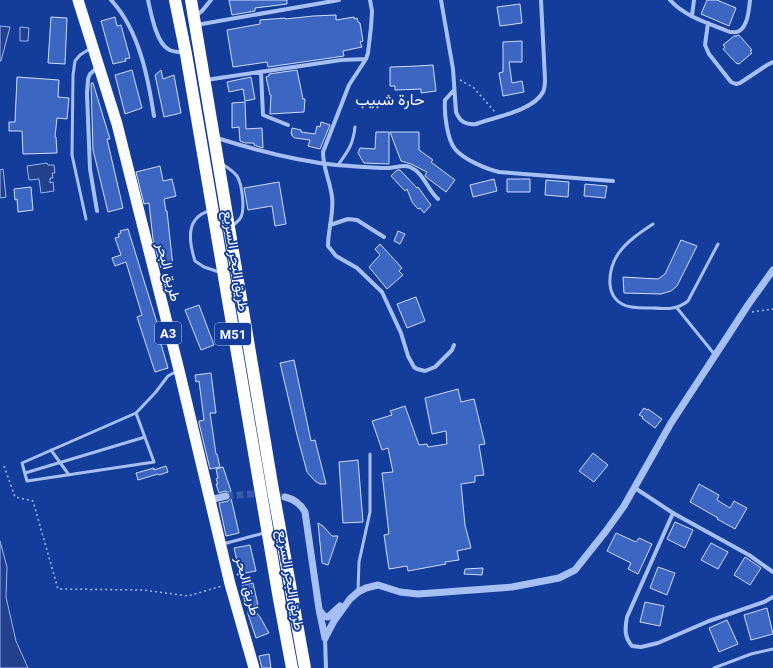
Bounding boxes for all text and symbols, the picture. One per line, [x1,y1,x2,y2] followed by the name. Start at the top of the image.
[355,90,425,110] district label: حارة شبيب
[217,209,252,313] street label: طريق البحر السريع
[153,240,184,303] street label: طريق البحر
[155,322,181,344] road number: A3
[215,323,251,345] road number: M51
[271,529,308,632] street label: طريق البحر السريع
[231,554,264,617] street label: طريق البحر

